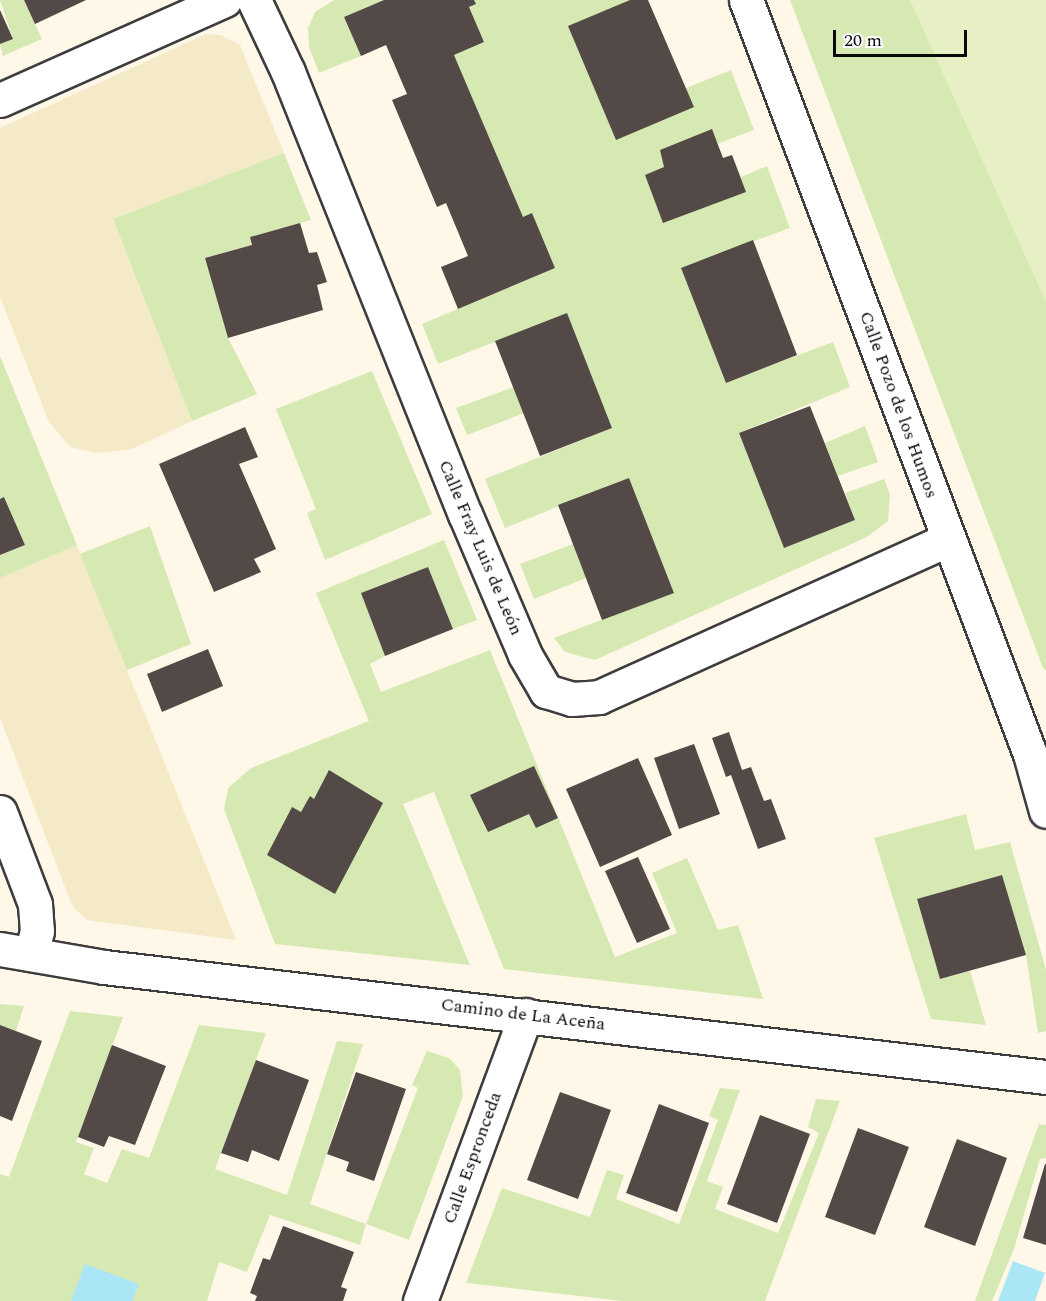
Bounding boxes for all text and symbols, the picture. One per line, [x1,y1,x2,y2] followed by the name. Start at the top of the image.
[836,18,970,56] scale bar
[844,27,882,54] text: 20 m
[854,309,942,501] street label: Calle Pozo de los Humos
[433,457,527,639] street label: Calle Fray Luis de León
[440,994,606,1036] street label: Camino de La Aceña
[439,1089,507,1227] street label: Calle Espronceda

